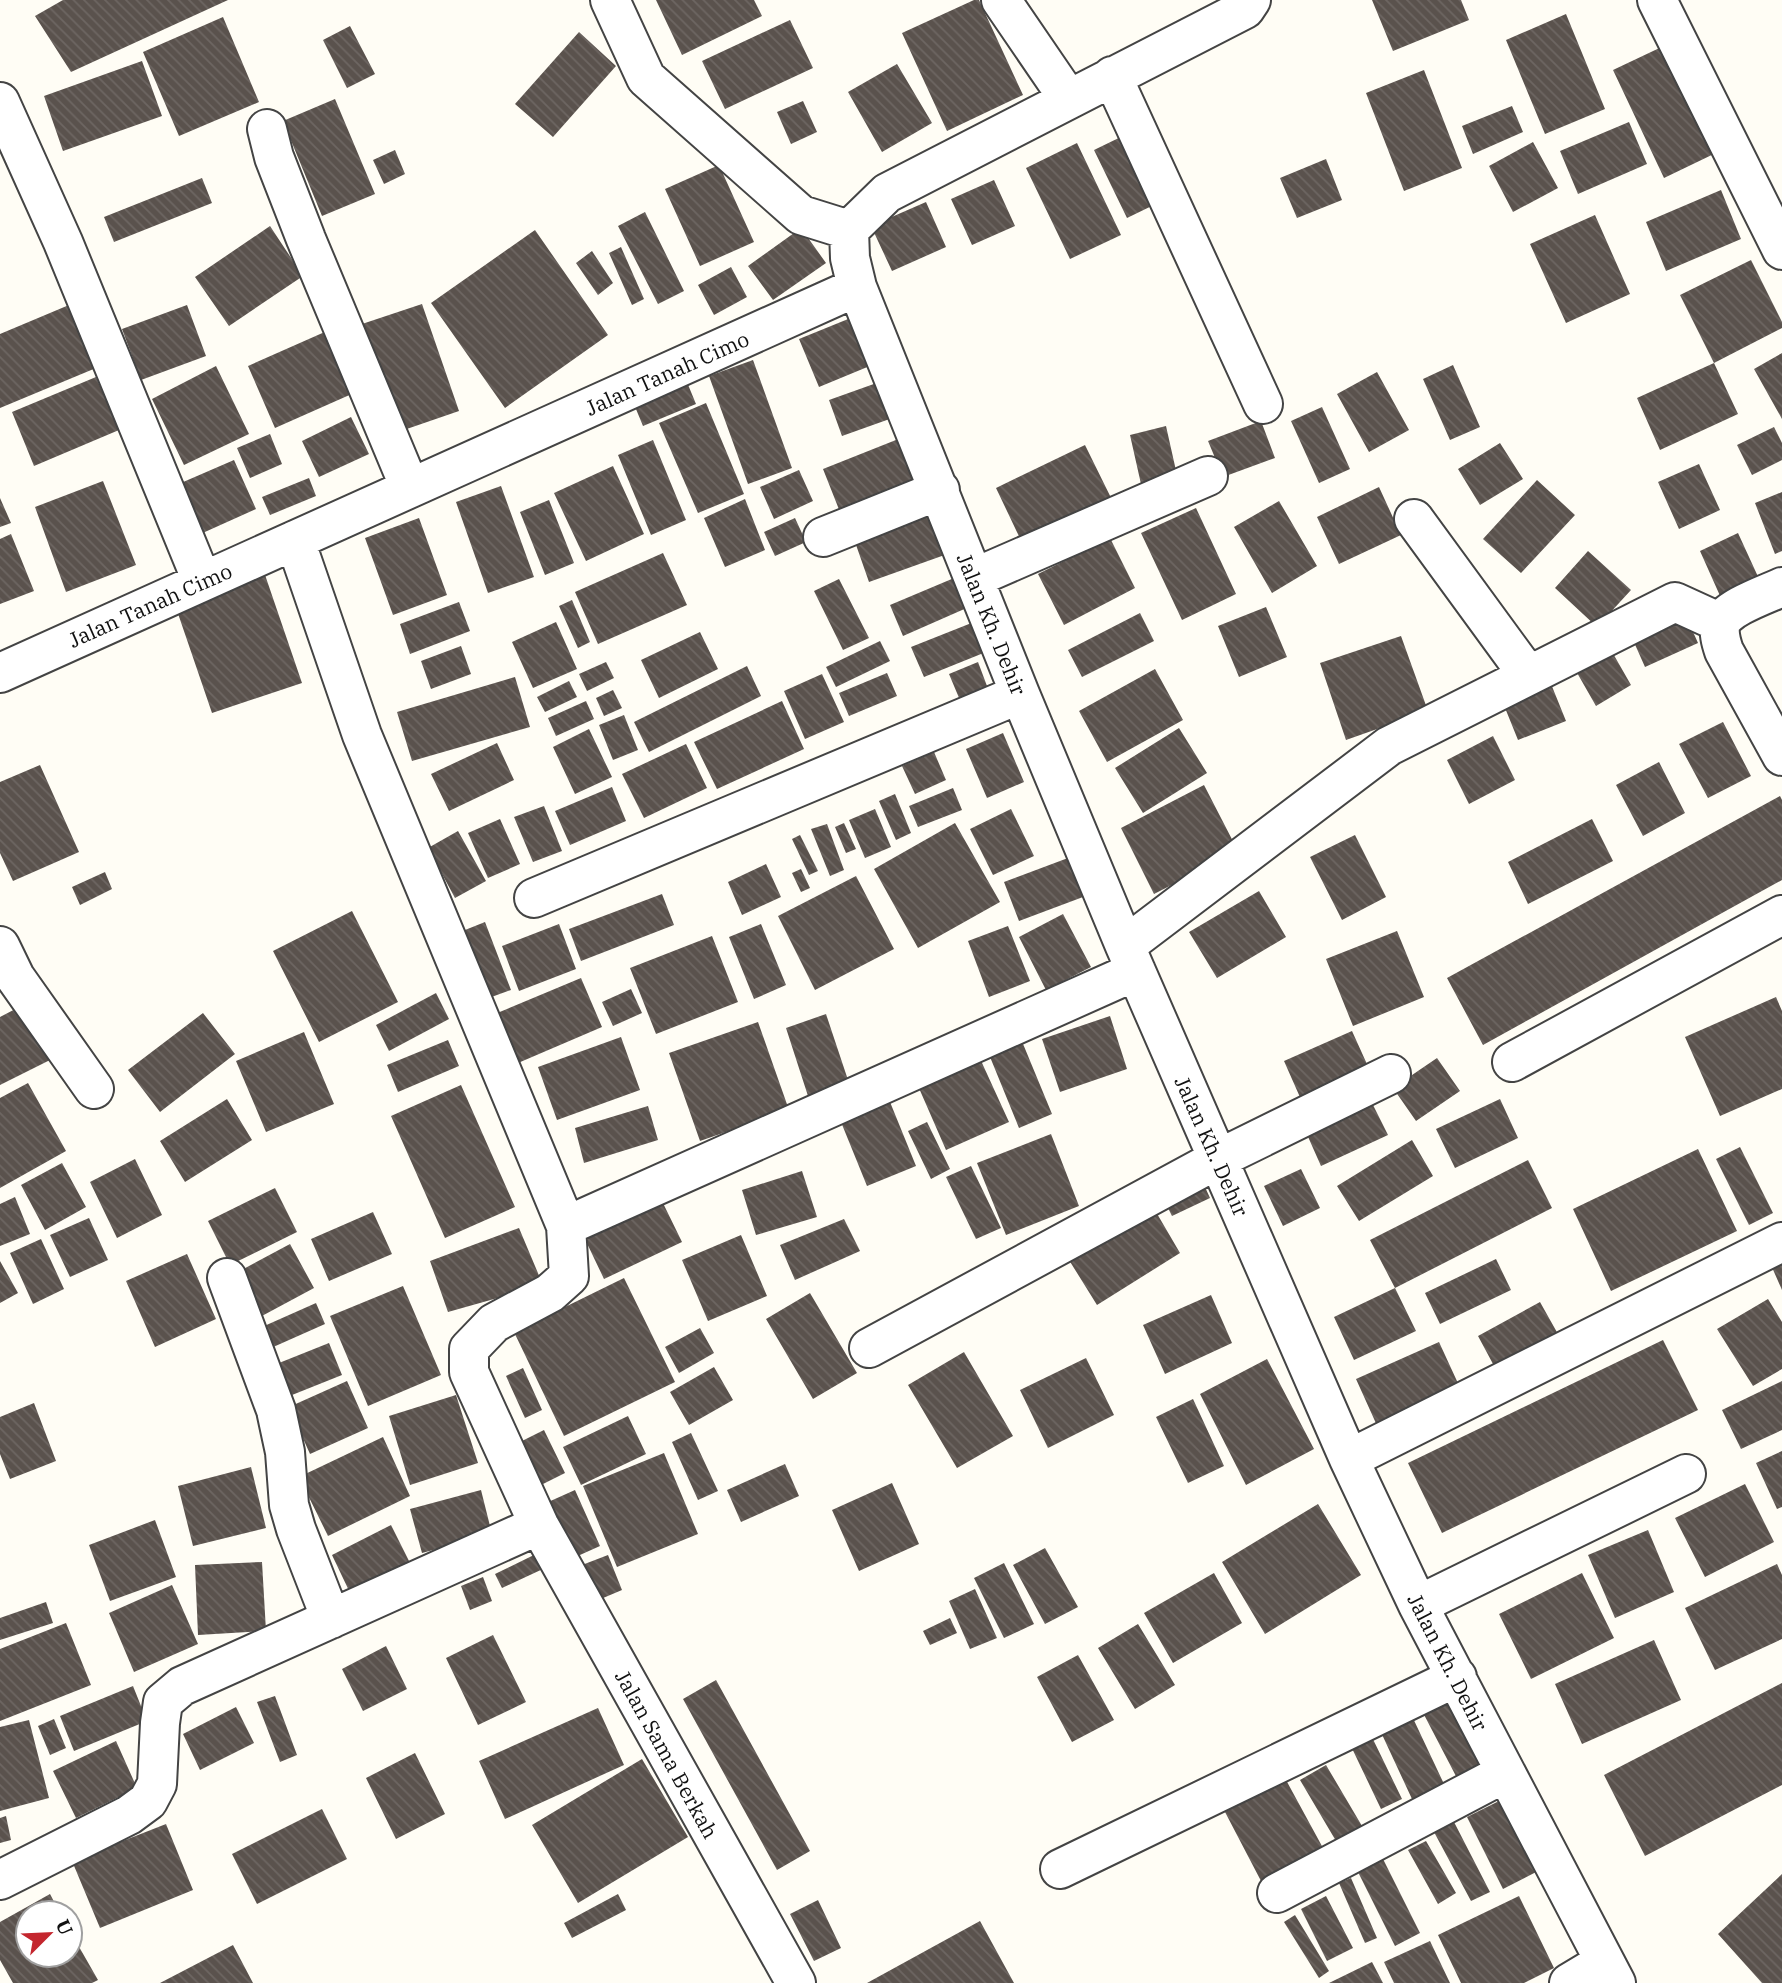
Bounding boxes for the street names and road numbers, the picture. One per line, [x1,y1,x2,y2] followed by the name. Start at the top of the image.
[581,324,753,422] street label: Jalan Tanah Cimo
[951,549,1033,700] street label: Jalan Kh. Dehir
[64,556,236,654] street label: Jalan Tanah Cimo
[1169,1071,1256,1221] street label: Jalan Kh. Dehir
[1401,1588,1495,1736] street label: Jalan Kh. Dehir
[609,1665,725,1843] street label: Jalan Sama Berkah

